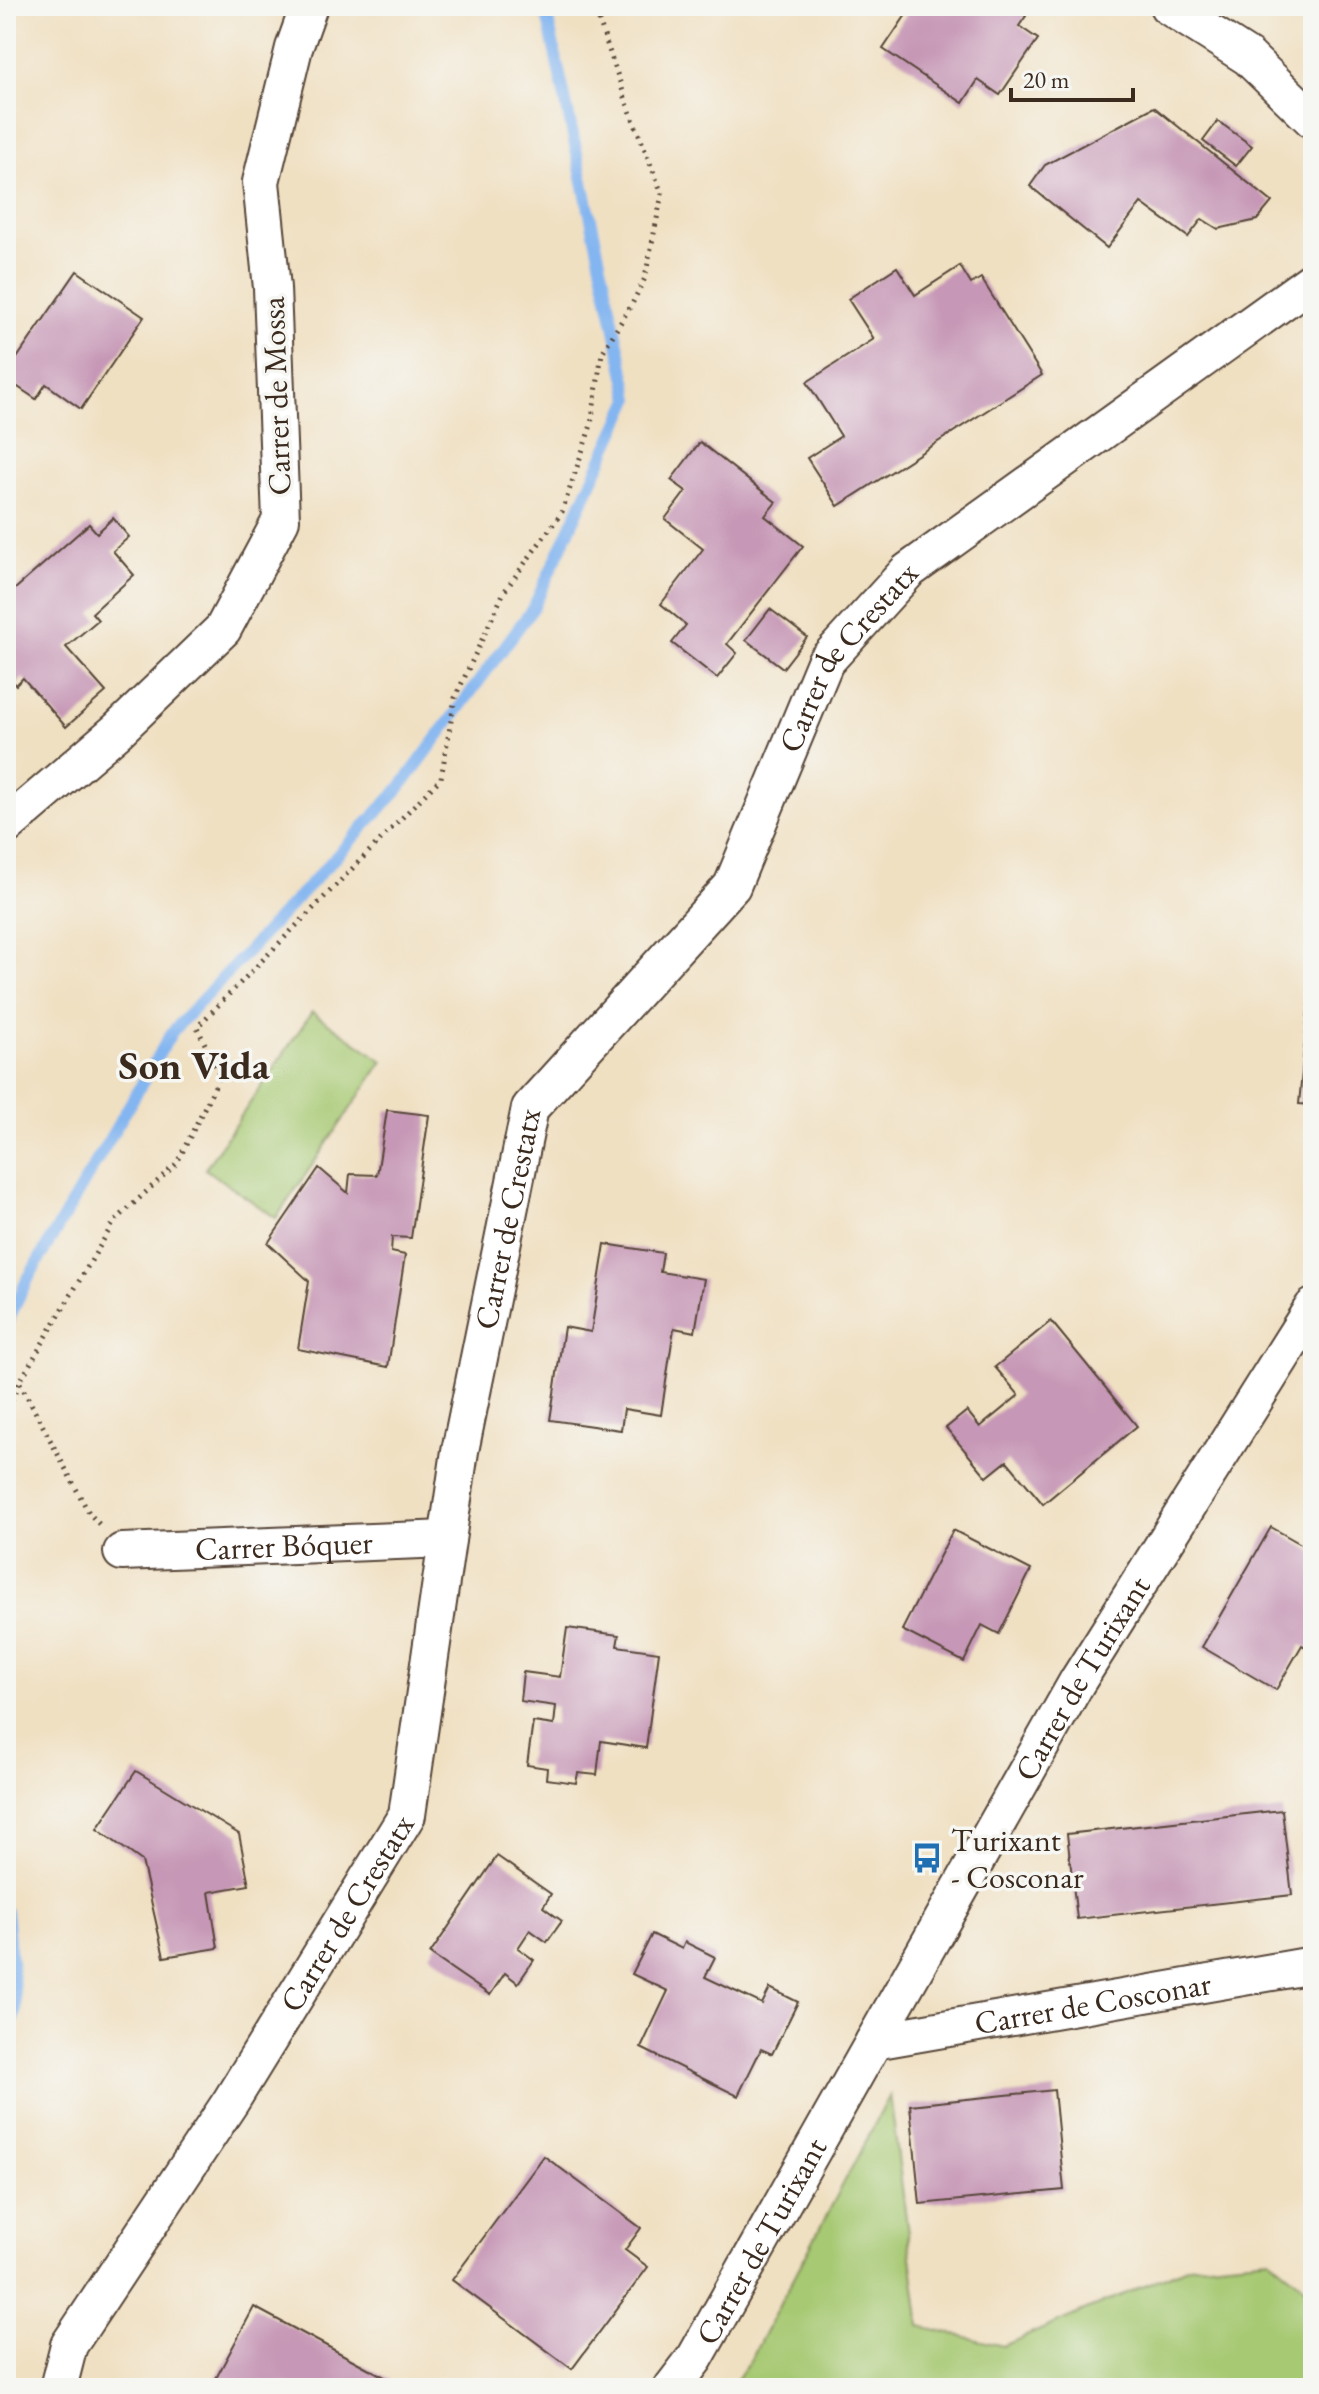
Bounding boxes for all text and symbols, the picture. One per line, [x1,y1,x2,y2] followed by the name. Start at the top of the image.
[1011,52,1133,102] scale bar
[1023,64,1070,95] text: 20 m
[252,296,300,496] street label: Carrer de Mossa
[769,553,927,759] street label: Carrer de Crestatx
[118,1039,270,1091] district label: Son Vida
[464,1104,550,1333] street label: Carrer de Crestatx
[194,1521,374,1570] street label: Carrer Bóquer
[1005,1568,1159,1788] street label: Carrer de Turixant
[270,1806,424,2020] street label: Carrer de Crestatx
[951,1819,1084,1898] place label: Turixant - Cosconar
[910,1841,944,1875] bus stop icon: Turixant - Cosconar
[971,1962,1214,2044] street label: Carrer de Cosconar
[686,2130,836,2352] street label: Carrer de Turixant

